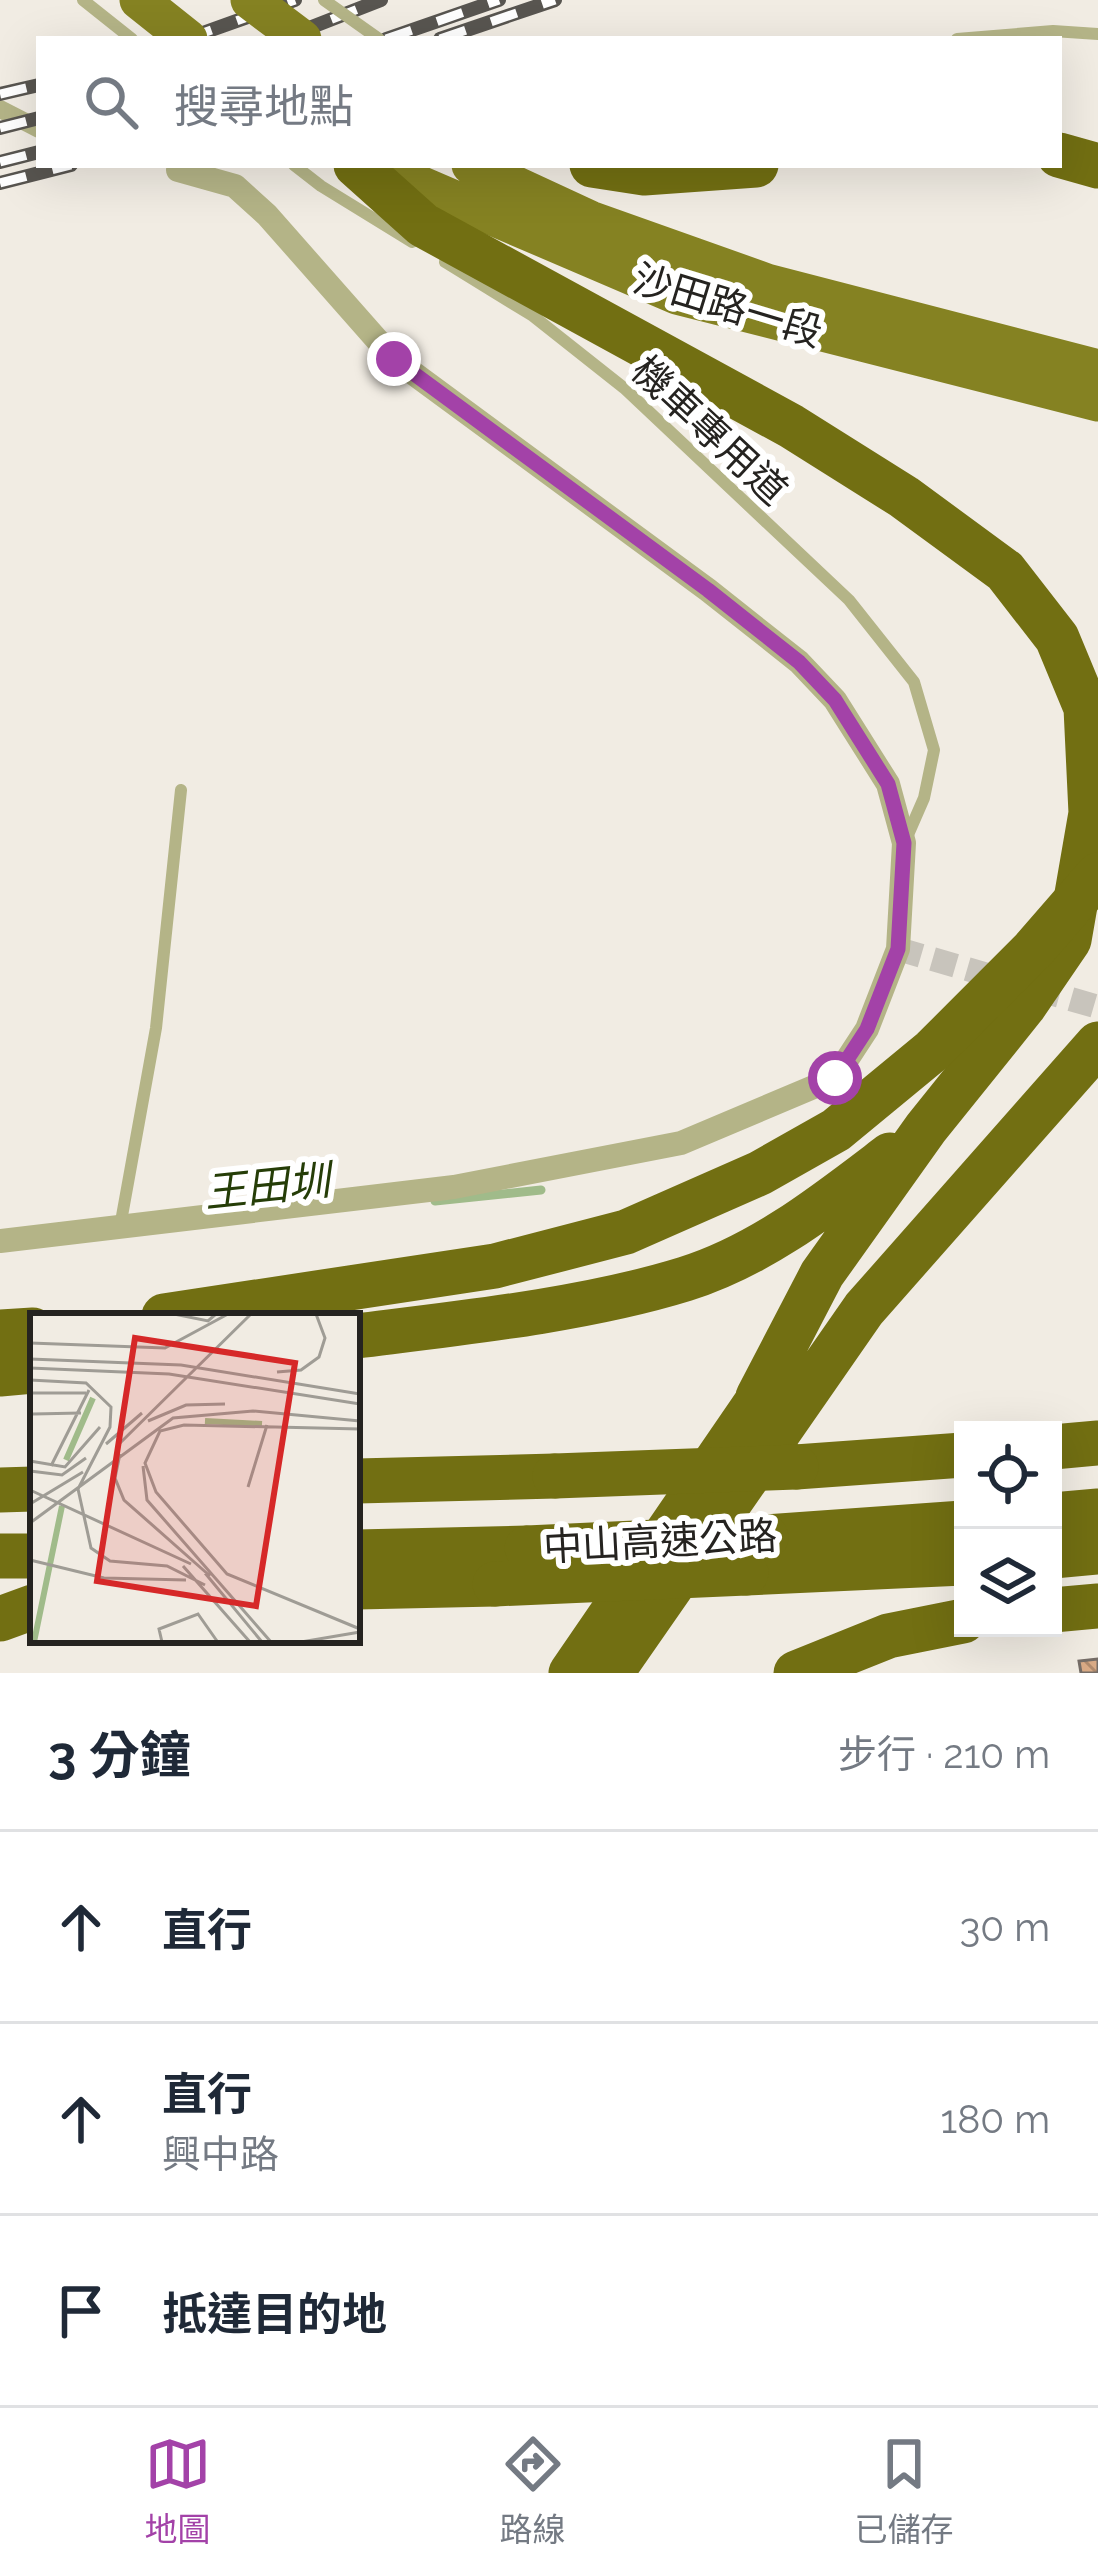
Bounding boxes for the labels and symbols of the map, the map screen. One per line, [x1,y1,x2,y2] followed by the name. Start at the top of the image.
[628,254,828,356] street label: 沙田路一段
[367,332,421,386] route end
[623,347,797,513] street label: 機車專用道
[808,1051,862,1105] route start
[202,1155,338,1217] water label: 王田圳
[30,1313,360,1643] inset map
[542,1512,778,1570] street label: 中山高速公路

